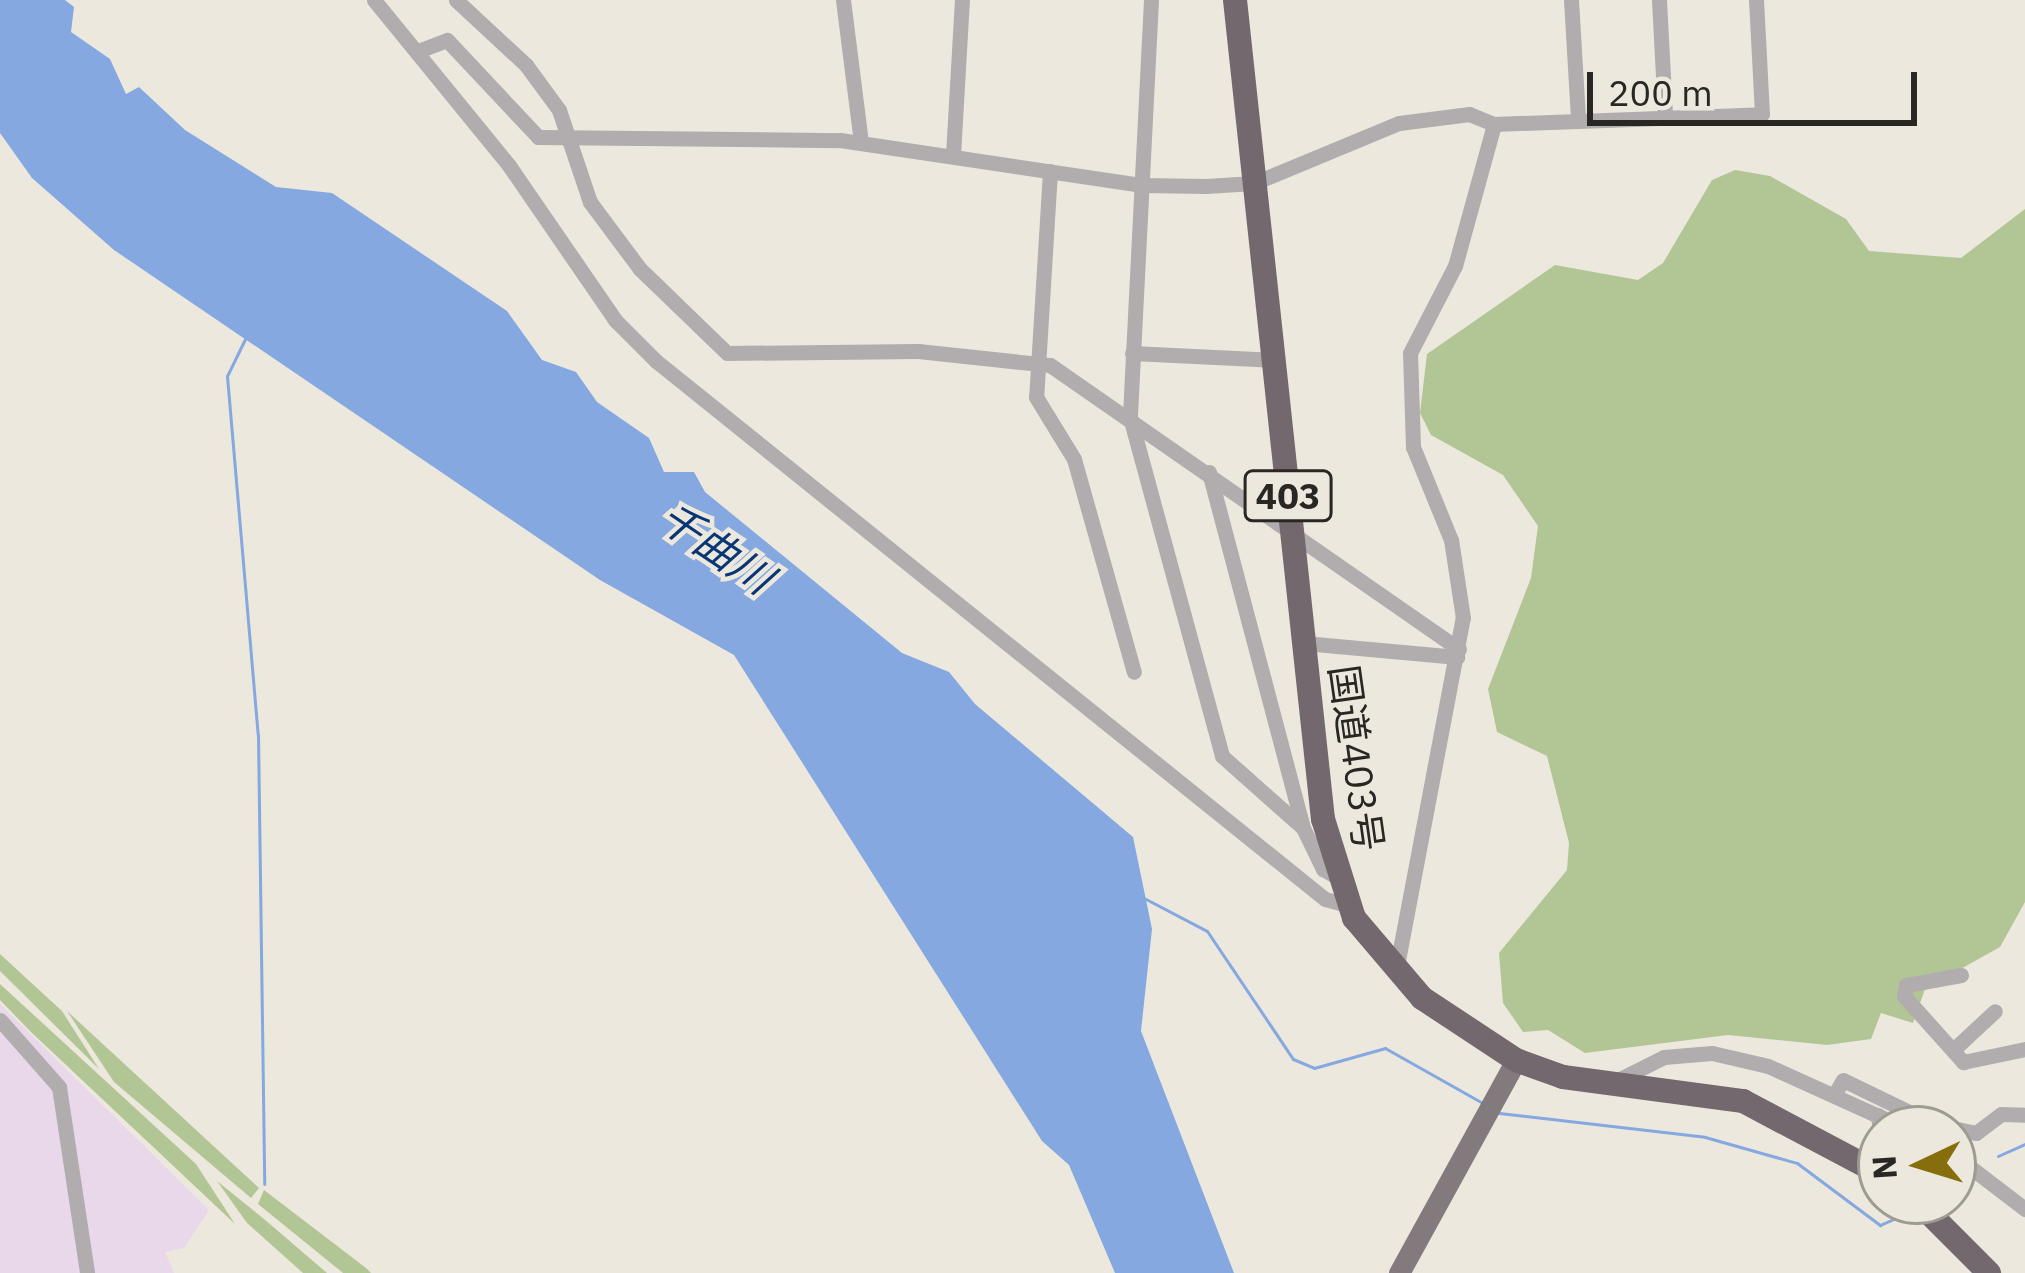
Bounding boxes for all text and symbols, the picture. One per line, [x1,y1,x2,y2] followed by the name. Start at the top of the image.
[1593,48,1923,122] scale bar
[1608,69,1713,116] text: 200 m
[1243,466,1333,526] road number: 403
[650,492,782,604] water label: 千曲川
[1320,662,1392,854] street label: 国道403号
[1857,1105,1977,1225] north arrow
[1861,1154,1906,1181] text: N

